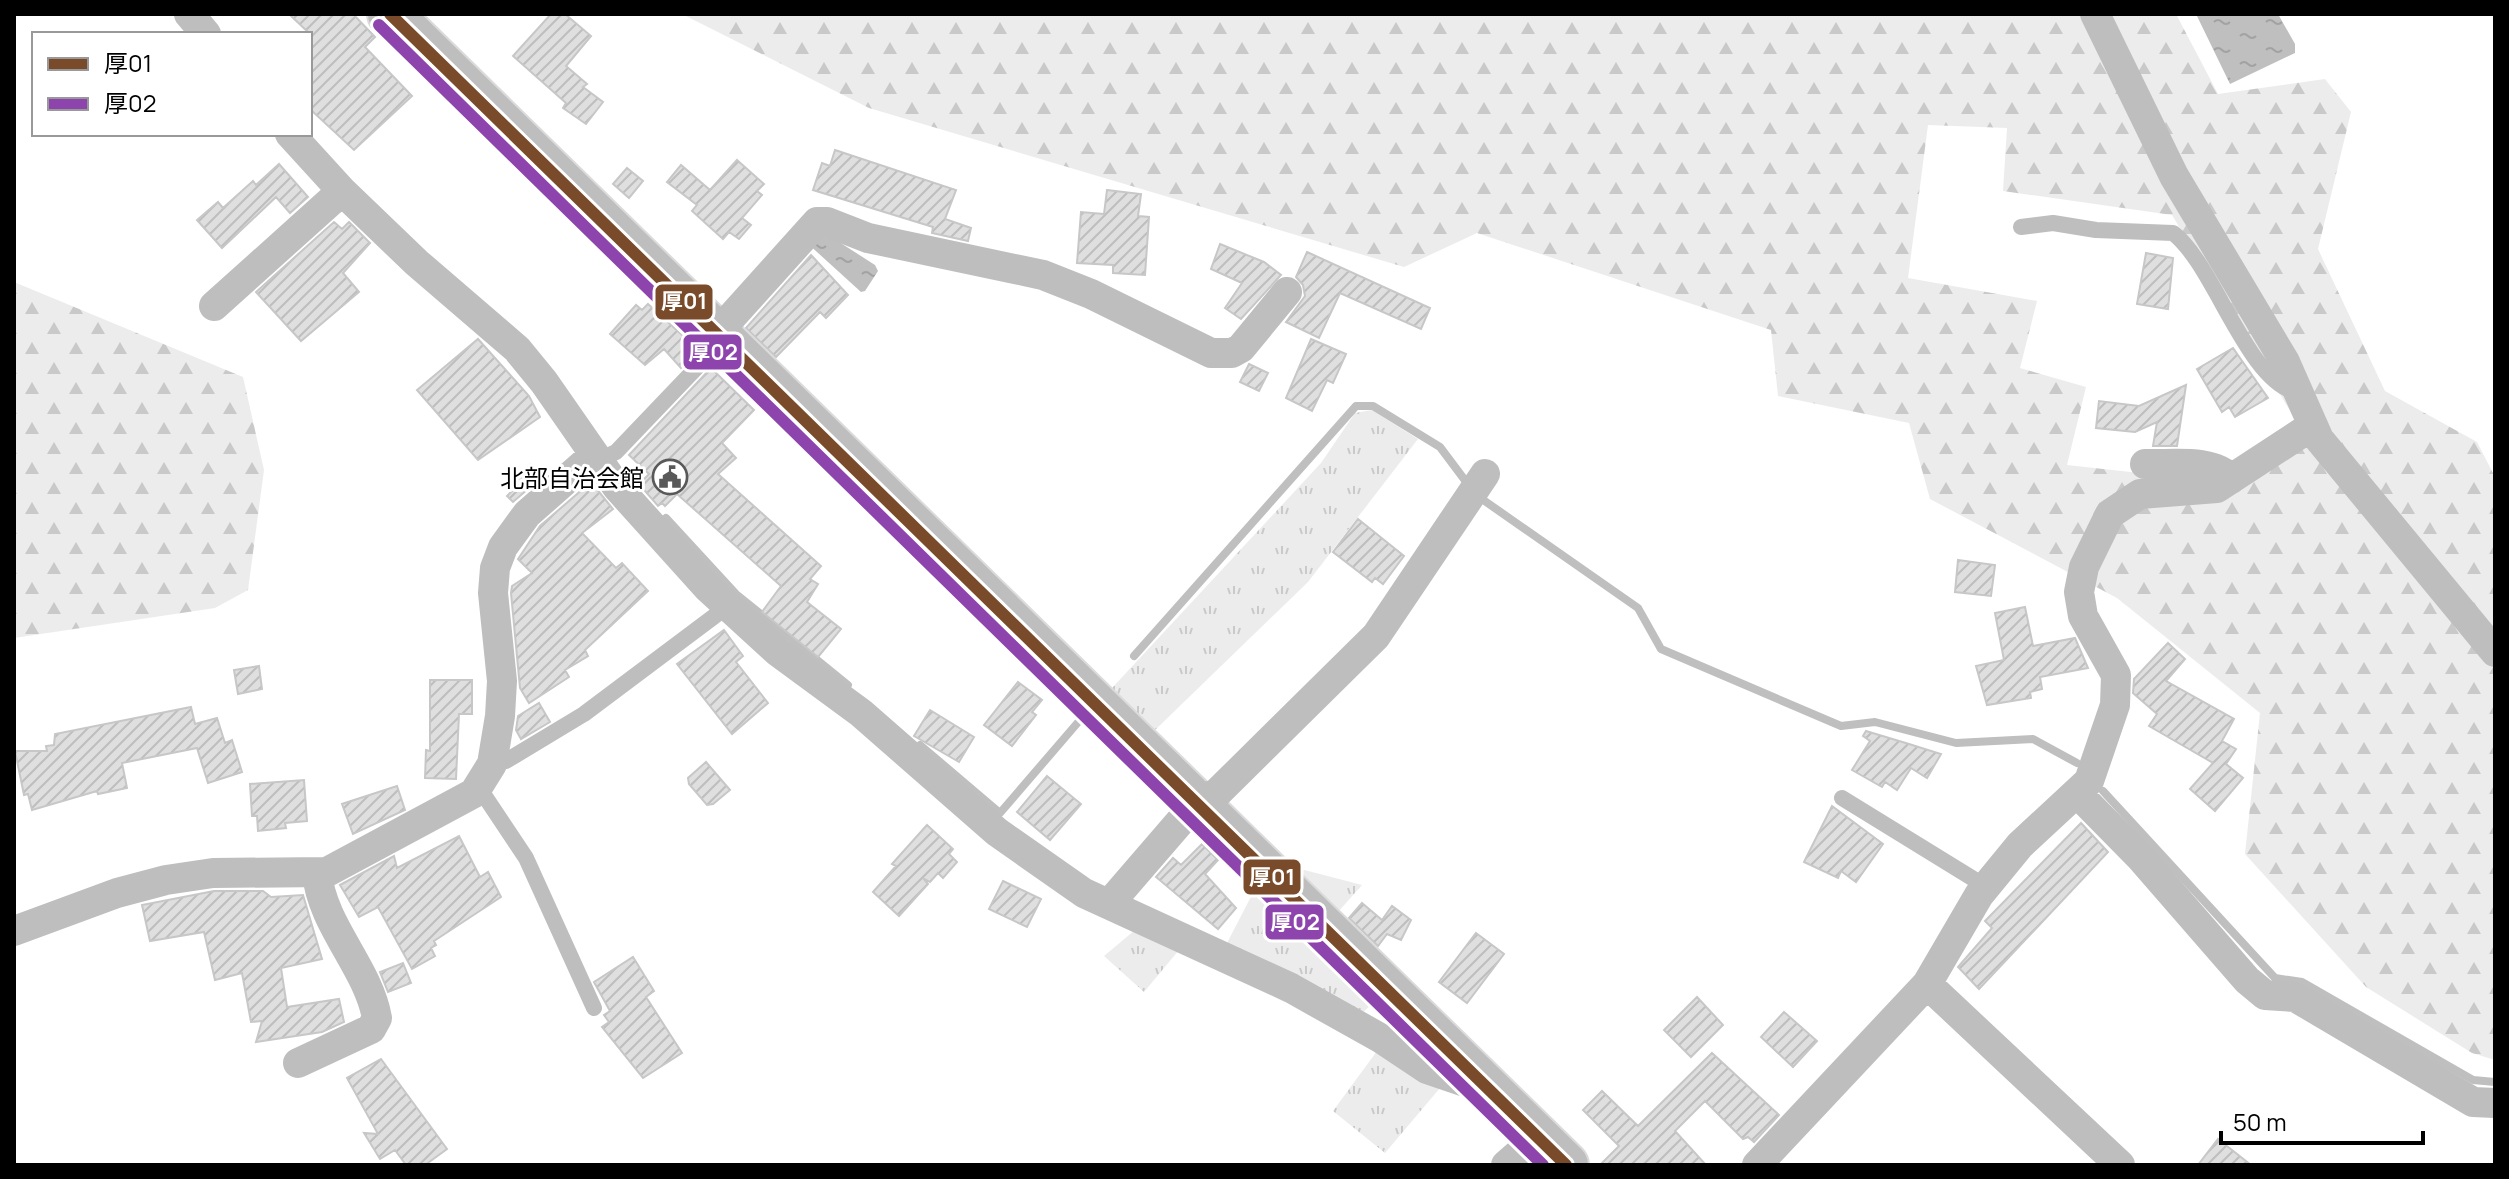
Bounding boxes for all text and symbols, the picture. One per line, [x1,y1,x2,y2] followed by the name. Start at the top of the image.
[32,32,312,136] legend
[104,46,152,79] text: 厚01
[104,86,156,119] text: 厚02
[654,283,714,321] line badge: 厚01
[661,286,707,316] text: 厚01
[682,333,743,371] line badge: 厚02
[688,337,738,367] text: 厚02
[651,458,689,496] public building icon: 北部自治会館
[500,461,644,494] place label: 北部自治会館
[1242,858,1302,896] line badge: 厚01
[1249,862,1295,892] text: 厚01
[1264,903,1325,941] line badge: 厚02
[1270,907,1320,937] text: 厚02
[2221,1095,2423,1145] scale bar
[2233,1105,2287,1138] text: 50 m

